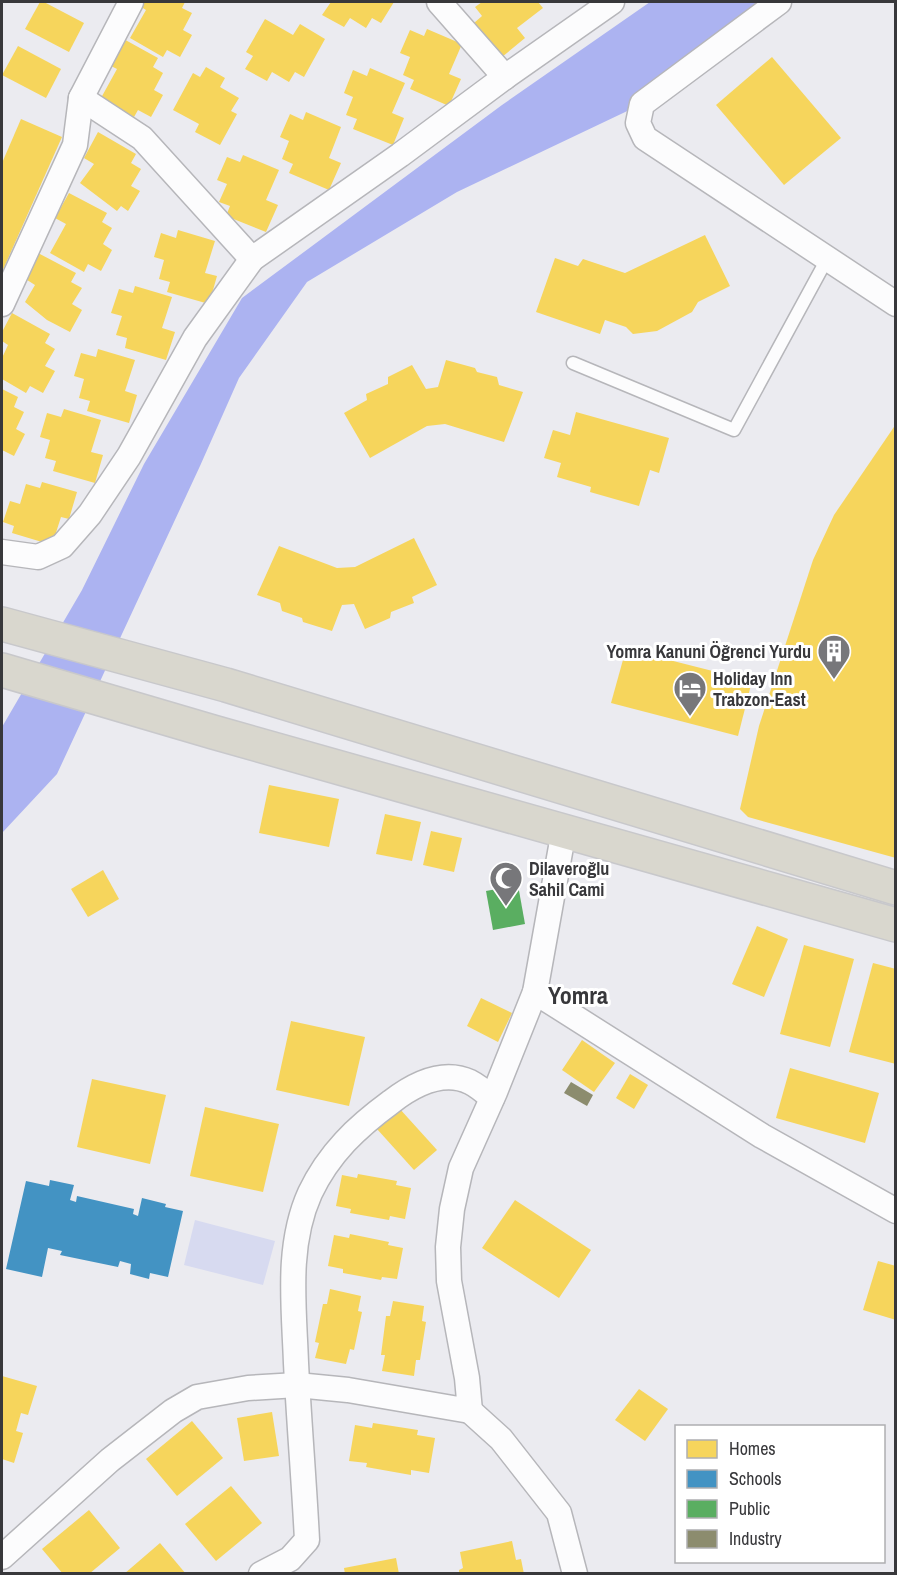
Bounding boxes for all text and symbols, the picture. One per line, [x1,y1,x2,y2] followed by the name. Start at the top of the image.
[816,633,852,680] building icon: Yomra Kanuni Öğrenci Yurdu
[606,639,811,664] place label: Yomra Kanuni Öğrenci Yurdu
[713,666,806,712] place label: Holiday Inn Trabzon-East
[672,670,708,717] hotel icon: Holiday Inn Trabzon-East
[529,856,609,902] place label: Dilaveroğlu Sahil Cami
[488,860,524,907] mosque icon: Dilaveroğlu Sahil Cami
[548,979,608,1011] district label: Yomra
[675,1425,885,1563] legend
[729,1436,776,1461] text: Homes
[729,1466,782,1491] text: Schools
[729,1496,770,1521] text: Public
[729,1526,782,1551] text: Industry

